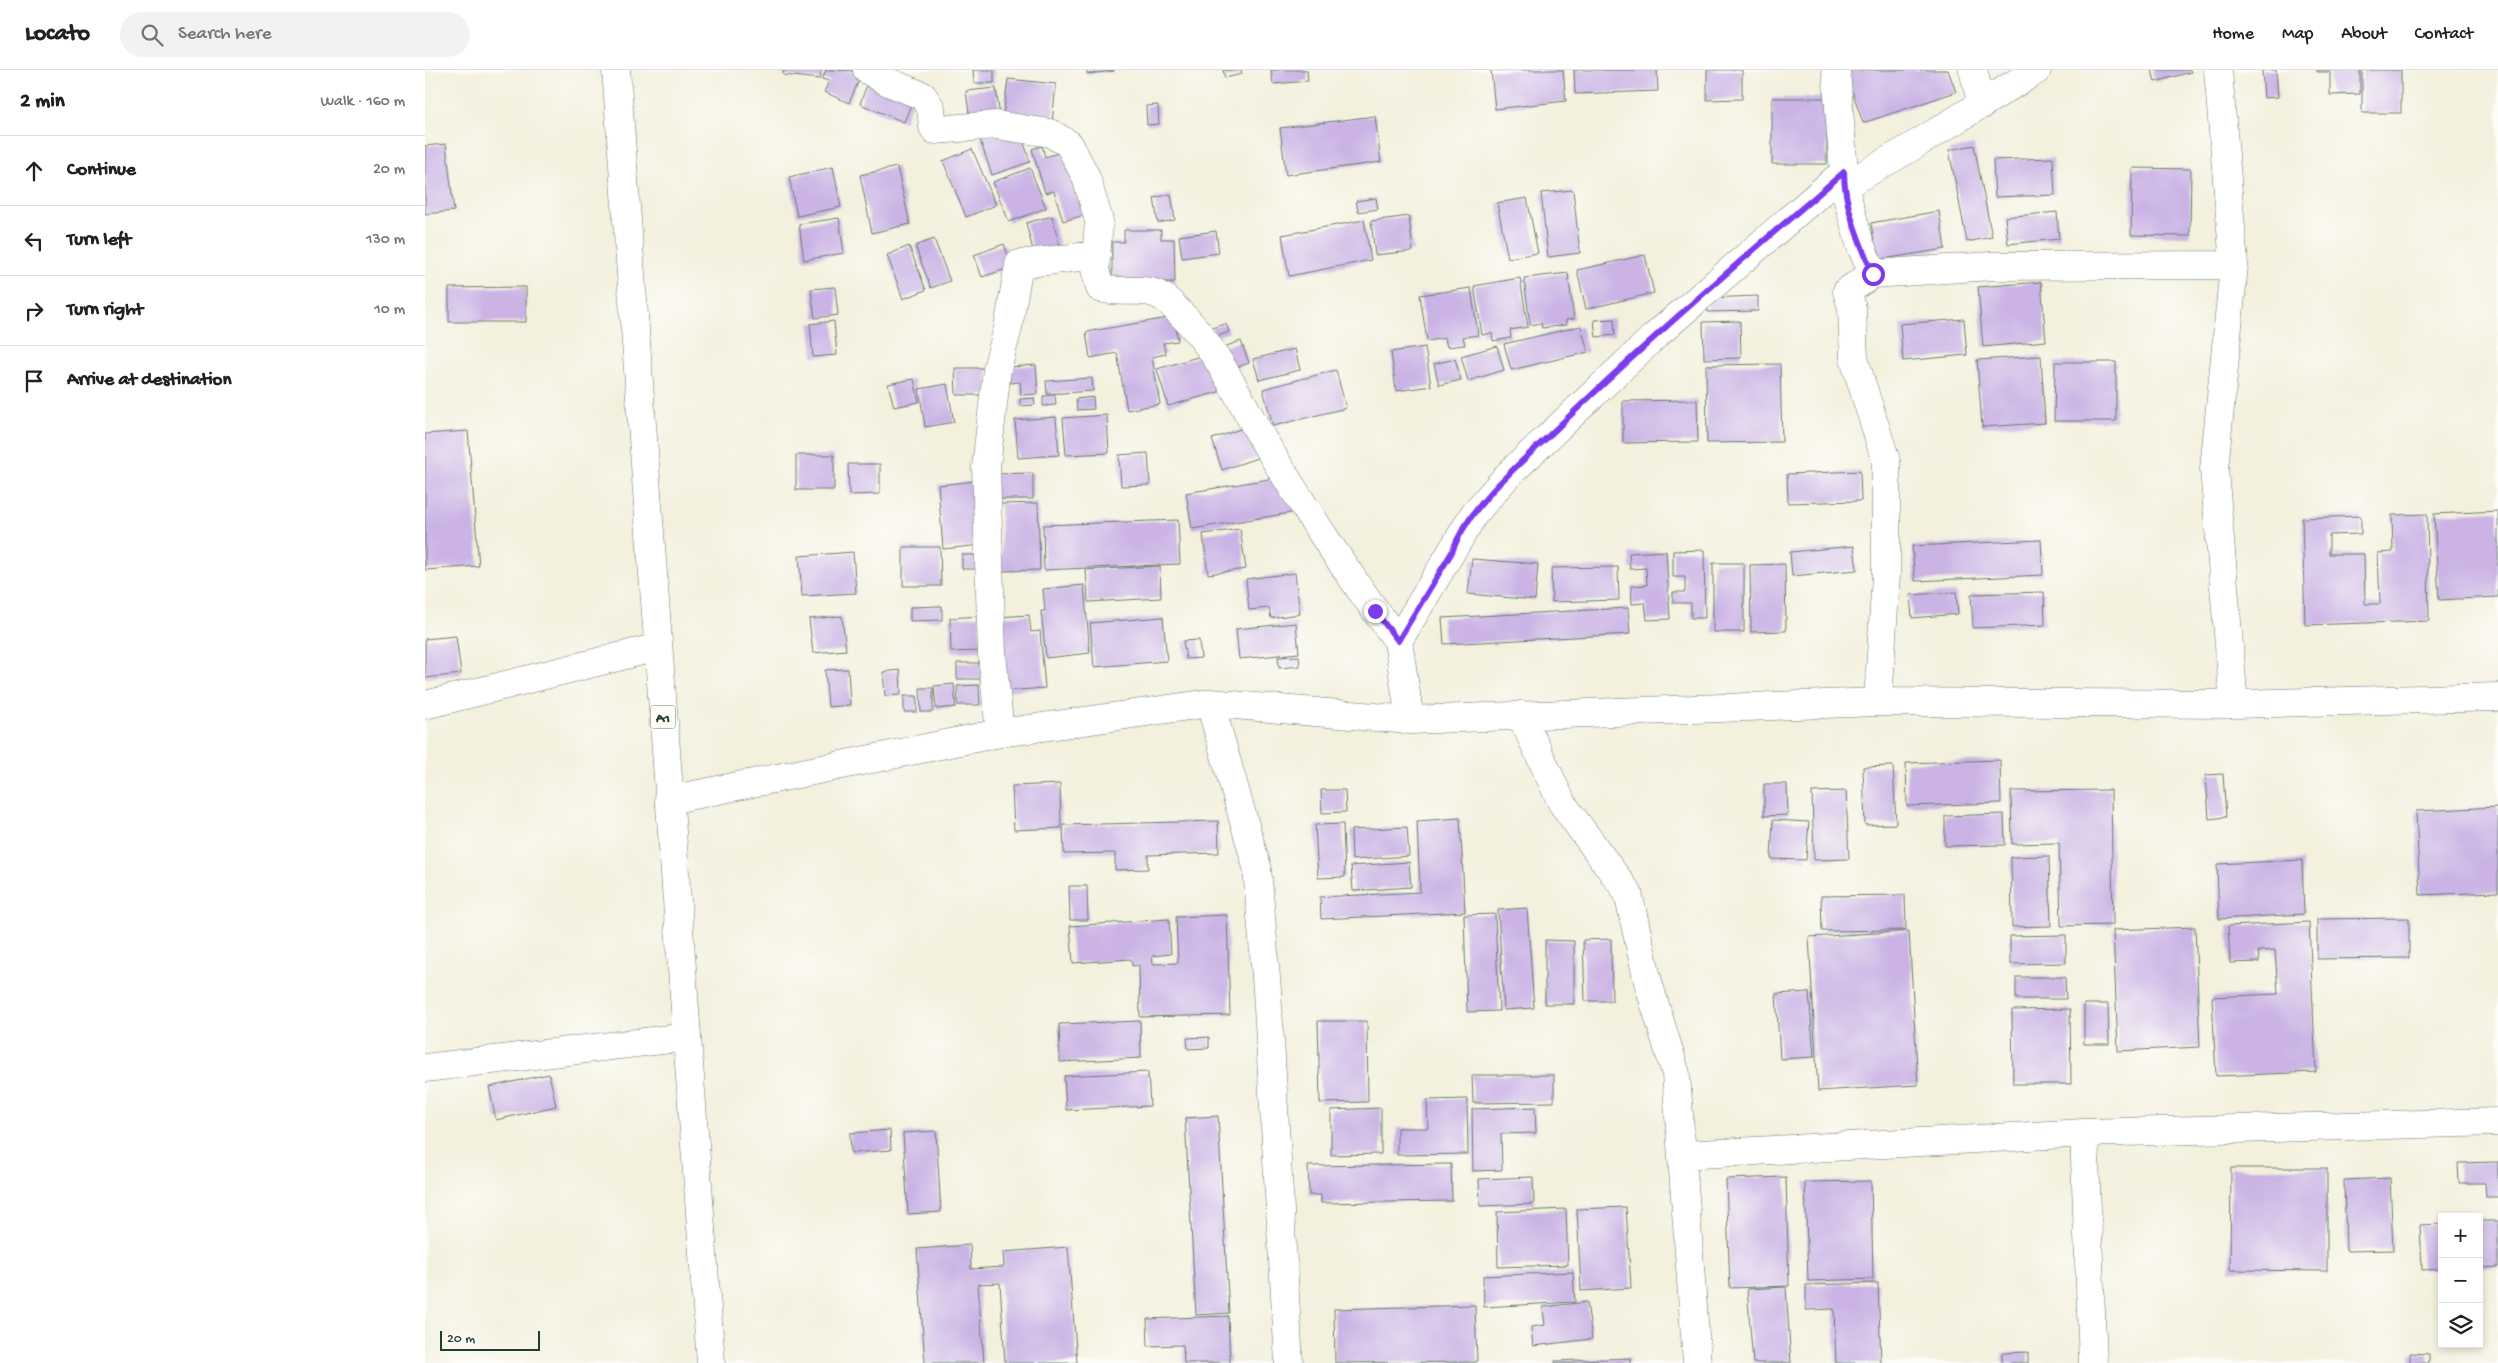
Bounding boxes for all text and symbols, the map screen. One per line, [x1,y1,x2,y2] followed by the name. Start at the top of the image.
[120,12,470,57] search box
[25,20,90,49] text: Locato
[138,21,166,49] icon: search
[178,23,272,46] text: Search here
[2212,24,2254,45] text: Home
[2282,24,2313,45] text: Map
[2341,24,2387,45] text: About
[2415,24,2473,45] text: Contact
[20,90,65,115] text: 2 min
[320,93,405,112] text: Walk · 160 m
[20,157,48,185] icon: ahead
[67,159,136,182] text: Continue
[373,161,405,180] text: 20 m
[20,227,48,255] icon: left
[67,229,131,252] text: Turn left
[366,231,405,250] text: 130 m
[1862,263,1885,286] route start
[20,297,48,325] icon: right
[67,299,143,322] text: Turn right
[374,301,405,320] text: 10 m
[20,367,48,395] icon: arrive
[67,369,231,392] text: Arrive at destination
[1364,600,1387,623] route end
[651,706,675,729] road number: A1
[2438,1213,2483,1348] map controls
[2438,1213,2483,1258] button: +
[2438,1258,2483,1303] button: −
[2438,1303,2483,1348] button: layers
[440,1328,540,1351] scale bar
[447,1331,475,1348] text: 20 m

